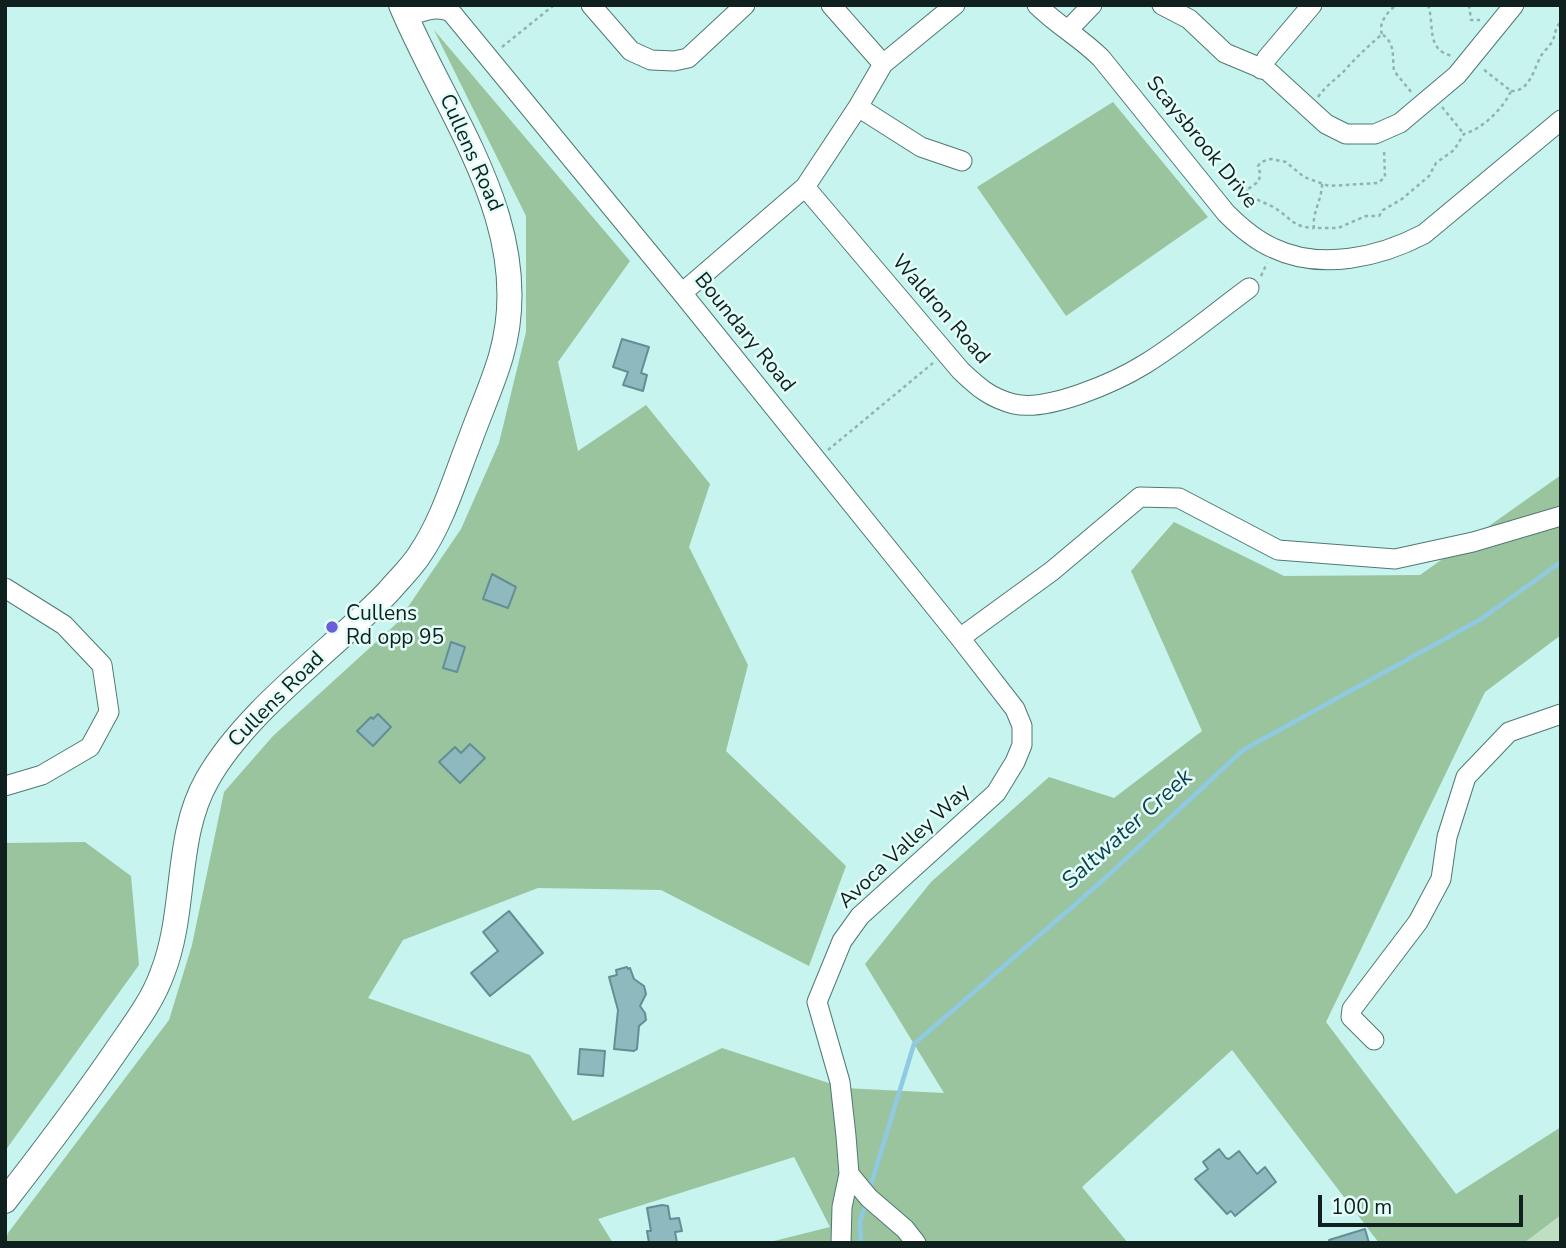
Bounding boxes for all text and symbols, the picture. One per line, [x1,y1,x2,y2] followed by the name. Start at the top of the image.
[1140,72,1262,214] street label: Scaysbrook Drive
[433,91,507,215] street label: Cullens Road
[886,250,994,370] street label: Waldron Road
[688,268,800,398] street label: Boundary Road
[346,602,444,652] place label: Cullens Rd opp 95
[324,619,340,635] marker: Cullens Rd opp 95
[224,647,330,753] street label: Cullens Road
[1057,764,1199,896] water label: Saltwater Creek
[834,779,976,915] street label: Avoca Valley Way
[1321,1182,1526,1226] scale bar
[1331,1193,1392,1221] text: 100 m

